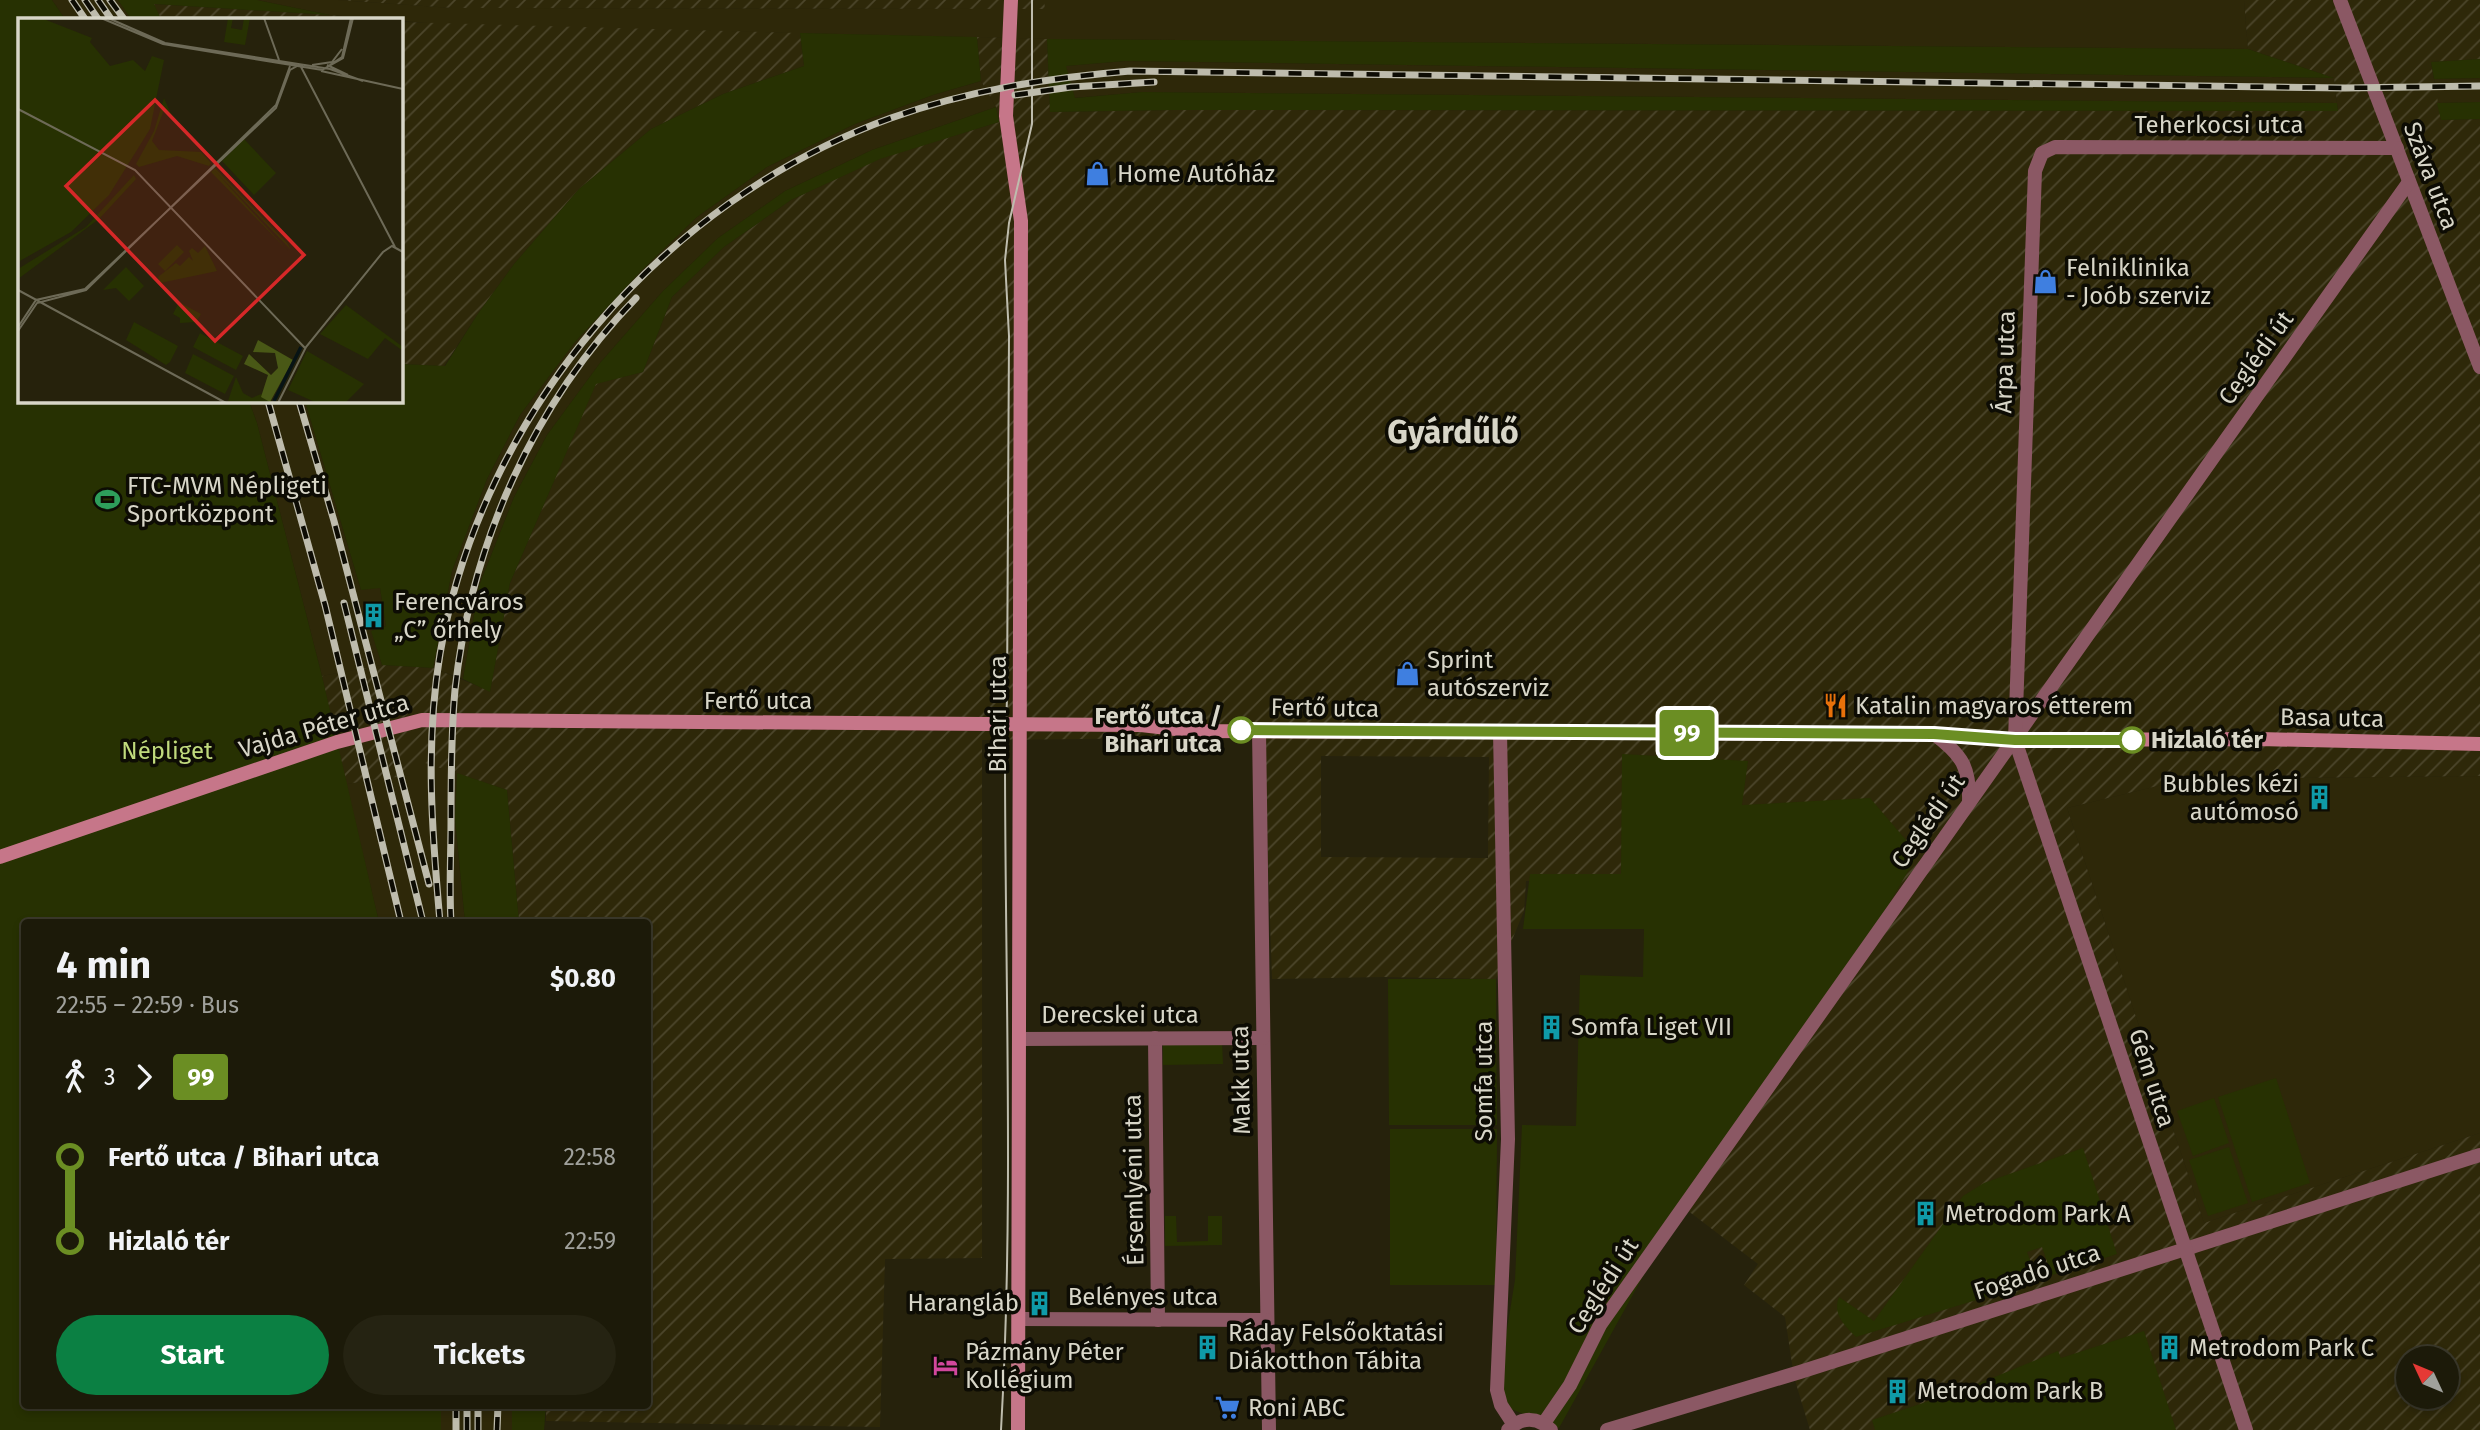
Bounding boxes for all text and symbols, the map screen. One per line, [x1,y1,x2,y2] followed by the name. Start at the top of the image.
[18,18,402,402] inset map
[2134,111,2304,139] street label: Teherkocsi utca
[2398,118,2464,234] street label: Száva utca
[1083,160,1111,188] shop icon: Home Autóház
[1117,160,1275,188] place label: Home Autóház
[2066,254,2211,310] place label: Felniklinika - Joób szerviz
[2032,268,2060,296] shop icon: Felniklinika - Joób szerviz
[2213,306,2299,410] street label: Ceglédi út
[1988,310,2021,414] street label: Árpa utca
[1387,413,1519,451] district label: Gyárdűlő
[127,472,327,528] place label: FTC-MVM Népligeti Sportközpont
[93,486,121,514] sports icon: FTC-MVM Népligeti Sportközpont
[394,588,523,644] place label: Ferencváros „C” őrhely
[360,602,388,630] building icon: Ferencváros „C” őrhely
[1427,646,1549,702] place label: Sprint autószerviz
[984,655,1012,773] street label: Bihari utca
[1393,660,1421,688] shop icon: Sprint autószerviz
[704,687,812,715] street label: Fertő utca
[236,688,412,764] street label: Vajda Péter utca
[1821,692,1849,720] restaurant icon: Katalin magyaros étterem
[1855,692,2133,720] place label: Katalin magyaros étterem
[1270,693,1380,723] street label: Fertő utca
[1095,702,1222,758] place label: Fertő utca / Bihari utca
[2280,703,2384,733] street label: Basa utca
[1656,710,1718,756] line badge: 99
[1228,717,1254,743] marker: Fertő utca / Bihari utca
[1674,719,1700,747] text: 99
[2151,726,2263,754] place label: Hizlaló tér
[2119,727,2145,753] marker: Hizlaló tér
[121,737,213,765] park label: Népliget
[1885,768,1971,874] street label: Ceglédi út
[2162,770,2299,826] place label: Bubbles kézi autómosó
[2305,784,2333,812] building icon: Bubbles kézi autómosó
[56,942,151,988] text: 4 min
[550,963,616,994] text: $0.80
[56,991,239,1019] text: 22:55 – 22:59 · Bus
[1041,1001,1199,1029] street label: Derecskei utca
[1537,1013,1565,1041] building icon: Somfa Liget VII
[1571,1013,1732,1041] place label: Somfa Liget VII
[1470,1020,1498,1142] street label: Somfa utca
[1226,1025,1256,1135] street label: Makk utca
[2123,1025,2181,1131] street label: Gém utca
[56,1058,94,1096] icon: walk
[125,1058,163,1096] icon: forward
[104,1063,115,1091] text: 3
[187,1063,214,1091] text: 99
[1118,1094,1149,1266] street label: Érsemlyéni utca
[108,1142,380,1173] text: Fertő utca / Bihari utca
[563,1143,616,1171] text: 22:58
[1911,1200,1939,1228] building icon: Metrodom Park A
[1945,1200,2131,1228] place label: Metrodom Park A
[108,1226,229,1257] text: Hizlaló tér
[564,1227,616,1255] text: 22:59
[1562,1233,1645,1339] street label: Ceglédi út
[1970,1238,2104,1306] street label: Fogadó utca
[1068,1283,1218,1311] street label: Belényes utca
[907,1289,1019,1317] place label: Harangláb
[1025,1289,1053,1317] building icon: Harangláb
[56,1315,329,1395] button: Start
[343,1315,616,1395] button: Tickets
[1228,1319,1444,1375] place label: Ráday Felsőoktatási Diákotthon Tábita
[1194,1333,1222,1361] building icon: Ráday Felsőoktatási Diákotthon Tábita
[2155,1334,2183,1362] building icon: Metrodom Park C
[2189,1334,2374,1362] place label: Metrodom Park C
[965,1338,1125,1394] place label: Pázmány Péter Kollégium
[2396,1346,2459,1409] north arrow
[2396,1346,2459,1409] map controls
[931,1352,959,1380] hotel icon: Pázmány Péter Kollégium
[1883,1377,1911,1405] building icon: Metrodom Park B
[1917,1377,2103,1405] place label: Metrodom Park B
[1214,1394,1242,1422] supermarket icon: Roni ABC
[1248,1394,1345,1422] place label: Roni ABC

